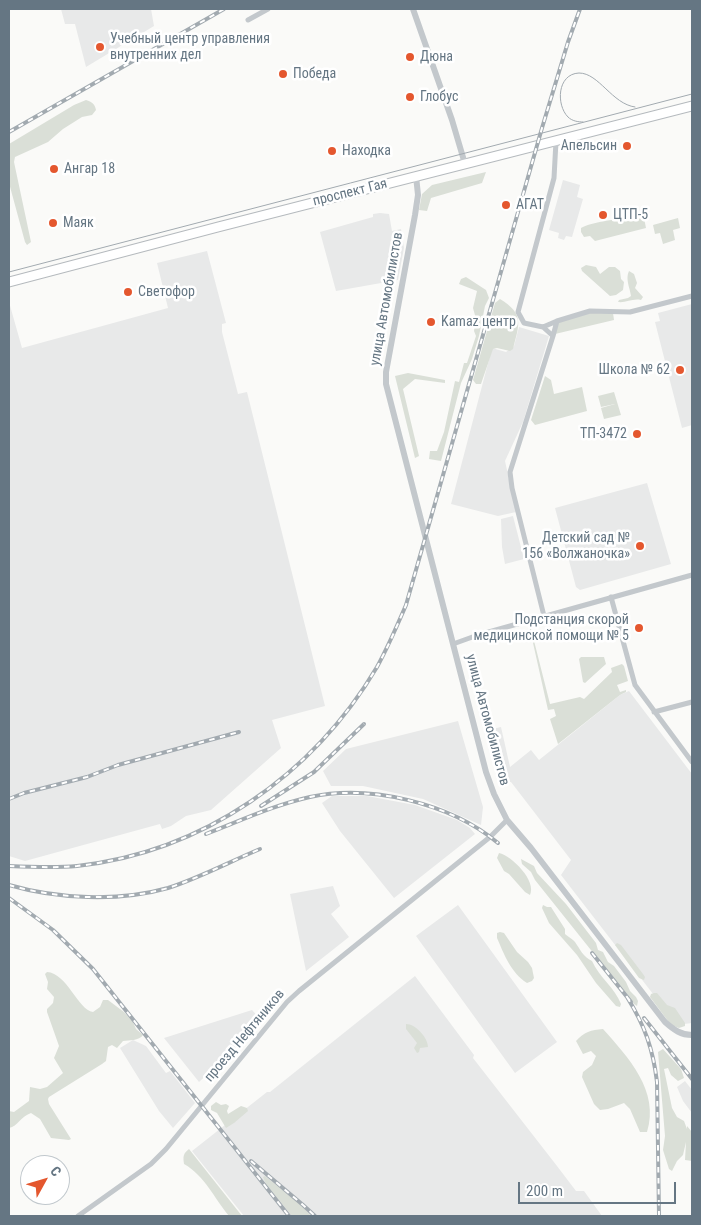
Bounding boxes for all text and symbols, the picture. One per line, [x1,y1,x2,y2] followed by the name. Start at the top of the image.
[110,31,270,64] place label: Учебный центр управления внутренних дел
[94,41,106,53] marker: Учебный центр управления внутренних дел
[420,49,453,65] place label: Дюна
[404,51,416,63] marker: Дюна
[293,66,336,82] place label: Победа
[277,68,289,80] marker: Победа
[420,89,458,105] place label: Глобус
[404,91,416,103] marker: Глобус
[561,138,617,154] place label: Апельсин
[621,140,633,152] marker: Апельсин
[342,143,391,159] place label: Находка
[326,145,338,157] marker: Находка
[64,161,115,177] place label: Ангар 18
[48,163,60,175] marker: Ангар 18
[311,176,389,210] street label: проспект Гая
[516,197,544,213] place label: АГАТ
[500,199,512,211] marker: АГАТ
[613,207,648,223] place label: ЦТП-5
[597,209,609,221] marker: ЦТП-5
[63,215,94,231] place label: Маяк
[47,217,59,229] marker: Маяк
[367,231,407,367] street label: улица Автомобилистов
[138,284,195,300] place label: Светофор
[122,286,134,298] marker: Светофор
[441,314,516,330] place label: Kamaz центр
[425,316,437,328] marker: Kamaz центр
[599,362,670,378] place label: Школа № 62
[674,364,686,376] marker: Школа № 62
[580,426,627,442] place label: ТП-3472
[631,428,643,440] marker: ТП-3472
[522,530,630,562] place label: Детский сад № 156 «Волжаночка»
[634,540,646,552] marker: Детский сад № 156 «Волжаночка»
[474,612,629,644] place label: Подстанция скорой медицинской помощи № 5
[633,622,645,634] marker: Подстанция скорой медицинской помощи № 5
[461,653,513,787] street label: улица Автомобилистов
[201,986,289,1086] street label: проезд Нефтяников
[20,1155,70,1205] north arrow
[47,1163,65,1179] text: С
[521,1172,678,1204] scale bar
[526,1182,563,1200] text: 200 m

